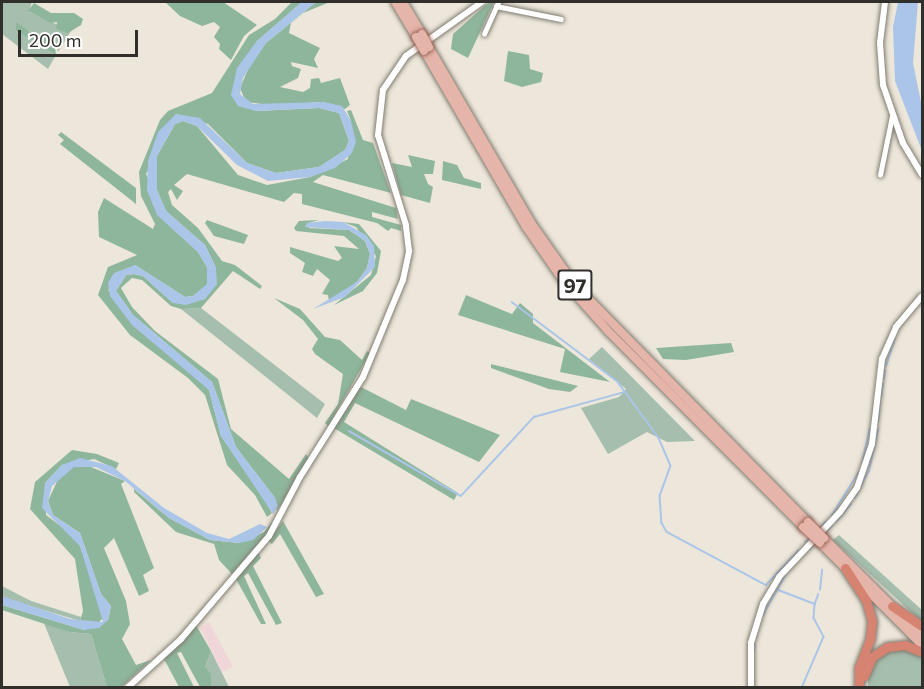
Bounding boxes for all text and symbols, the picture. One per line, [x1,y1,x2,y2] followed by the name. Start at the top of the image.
[21,18,141,56] scale bar
[29,29,82,51] text: 200 m
[557,268,593,302] road number: 97

